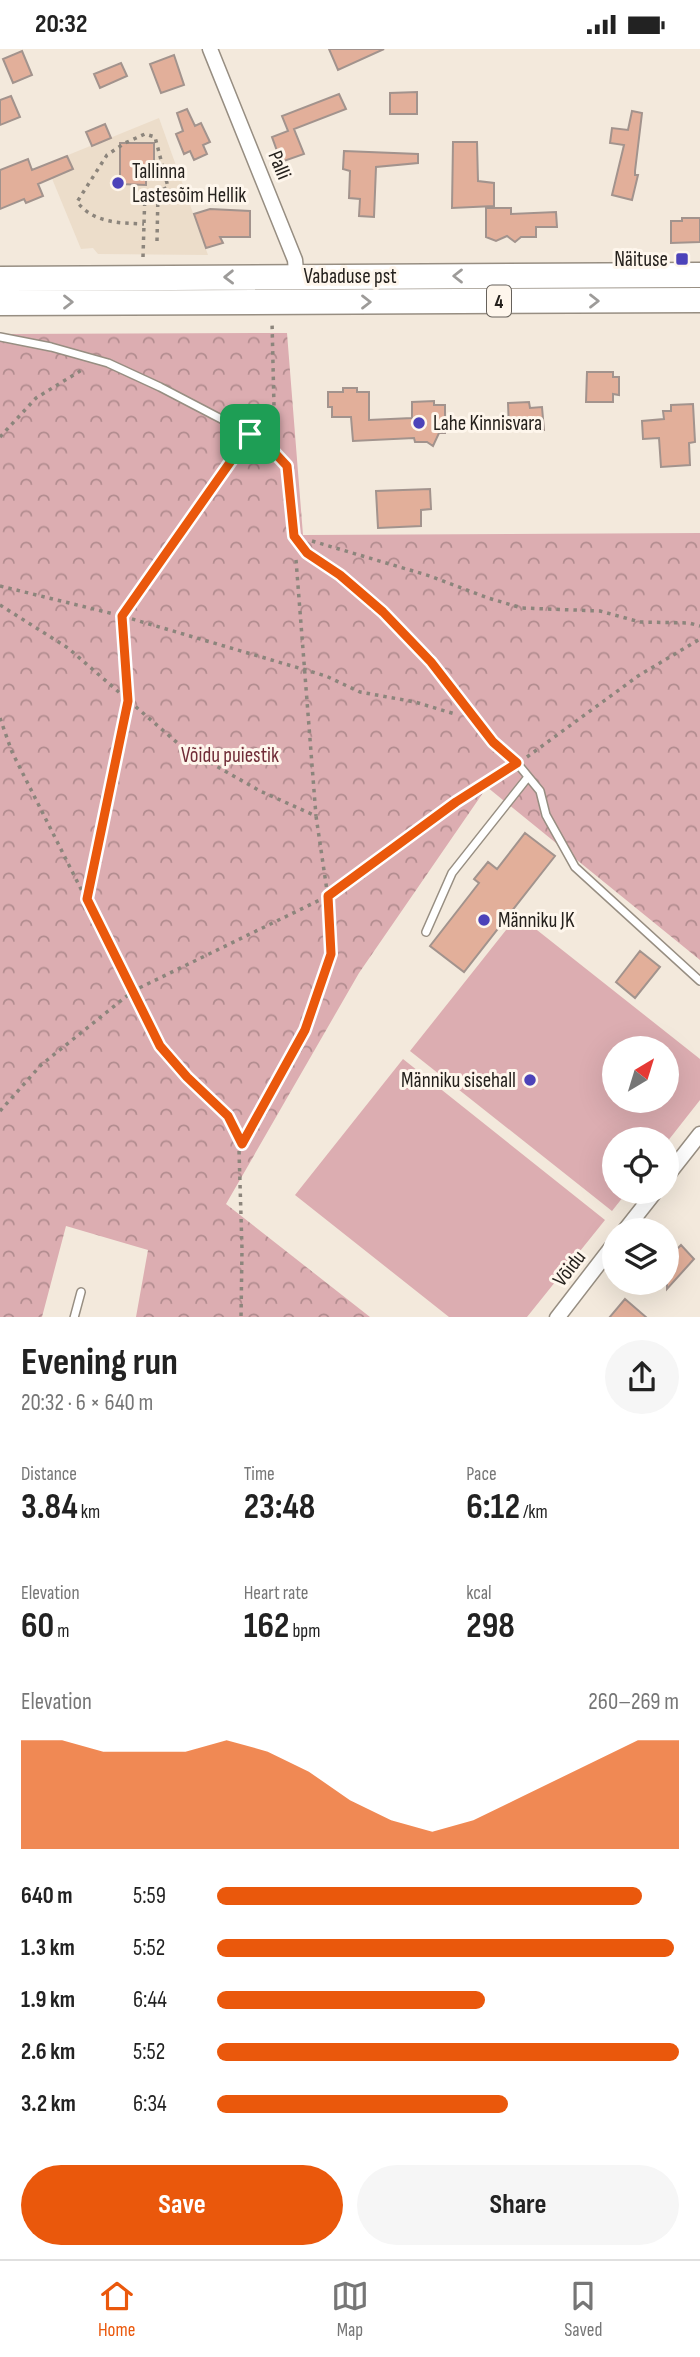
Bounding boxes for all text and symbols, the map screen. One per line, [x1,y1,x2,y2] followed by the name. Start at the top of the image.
[35,9,87,40] text: 20:32
[263,147,297,183] street label: Palli
[132,159,246,208] place label: Tallinna Lastesõim Hellik
[110,175,126,191] marker: Tallinna Lastesõim Hellik
[614,247,668,272] place label: Näituse
[674,251,690,267] marker: Näituse
[303,264,397,289] street label: Vabaduse pst
[223,269,234,285] one-way arrow
[452,269,463,284] one-way arrow
[487,285,511,317] road number: 4
[589,293,600,309] one-way arrow
[63,294,74,310] one-way arrow
[362,294,372,310] one-way arrow
[220,404,280,464] pin
[433,411,542,436] place label: Lahe Kinnisvara
[231,415,269,453] icon: arrive
[411,415,427,431] marker: Lahe Kinnisvara
[181,743,279,768] park label: Võidu puiestik
[498,908,575,933] place label: Männiku JK
[476,912,492,928] marker: Männiku JK
[602,1036,679,1113] north arrow
[602,1036,679,1295] map controls
[401,1068,516,1093] place label: Männiku sisehall
[522,1072,538,1088] marker: Männiku sisehall
[602,1127,679,1204] button: locate
[602,1218,679,1295] button: layers
[548,1245,591,1291] street label: Võidu
[21,1340,178,1385] text: Evening run
[605,1340,679,1414] button: share
[21,1389,153,1417] text: 20:32 · 6 × 640 m
[21,1463,77,1486] text: Distance
[244,1463,275,1486] text: Time
[466,1463,497,1486] text: Pace
[21,1486,78,1529] text: 3.84
[244,1486,315,1529] text: 23:48
[466,1486,520,1529] text: 6:12
[78,1501,100,1524] text: km
[520,1501,548,1524] text: /km
[21,1582,80,1605] text: Elevation
[244,1582,309,1605] text: Heart rate
[466,1582,491,1605] text: kcal
[21,1605,54,1648] text: 60
[244,1605,289,1648] text: 162
[466,1605,515,1648] text: 298
[54,1620,69,1643] text: m
[289,1620,320,1643] text: bpm
[21,1688,92,1716] text: Elevation
[588,1688,679,1716] text: 260–269 m
[21,1882,73,1910] text: 640 m
[133,1882,166,1910] text: 5:59
[21,1934,75,1962] text: 1.3 km
[133,1934,165,1962] text: 5:52
[21,1986,75,2014] text: 1.9 km
[133,1986,167,2014] text: 6:44
[21,2038,75,2066] text: 2.6 km
[133,2038,165,2066] text: 5:52
[21,2090,76,2118] text: 3.2 km
[133,2090,167,2118] text: 6:34
[21,2165,343,2245] button: Save
[357,2165,679,2245] button: Share
[98,2277,136,2342] tab: Home
[331,2277,369,2342] tab: Map
[564,2277,602,2342] tab: Saved

